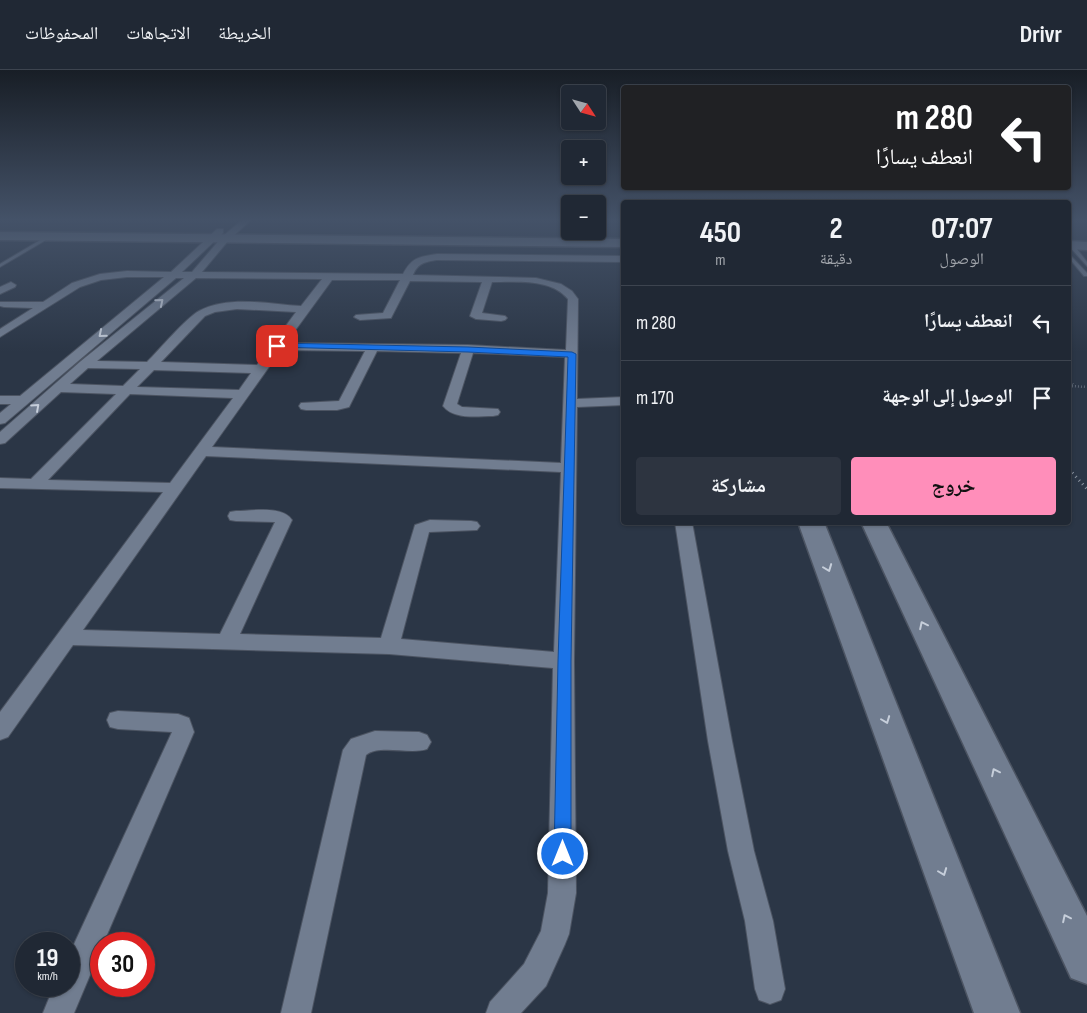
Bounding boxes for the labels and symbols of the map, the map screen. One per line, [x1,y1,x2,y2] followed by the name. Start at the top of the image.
[561,85,606,130] north arrow
[155,299,164,308] one-way arrow
[256,325,298,367] pin
[99,329,108,338] one-way arrow
[31,404,40,413] one-way arrow
[822,563,832,572] one-way arrow
[920,622,930,631] one-way arrow
[880,715,890,724] one-way arrow
[991,768,1001,777] one-way arrow
[536,827,588,879] position arrow
[937,867,947,876] one-way arrow
[1061,914,1072,923] one-way arrow
[90,932,155,997] speed limit sign: 30

